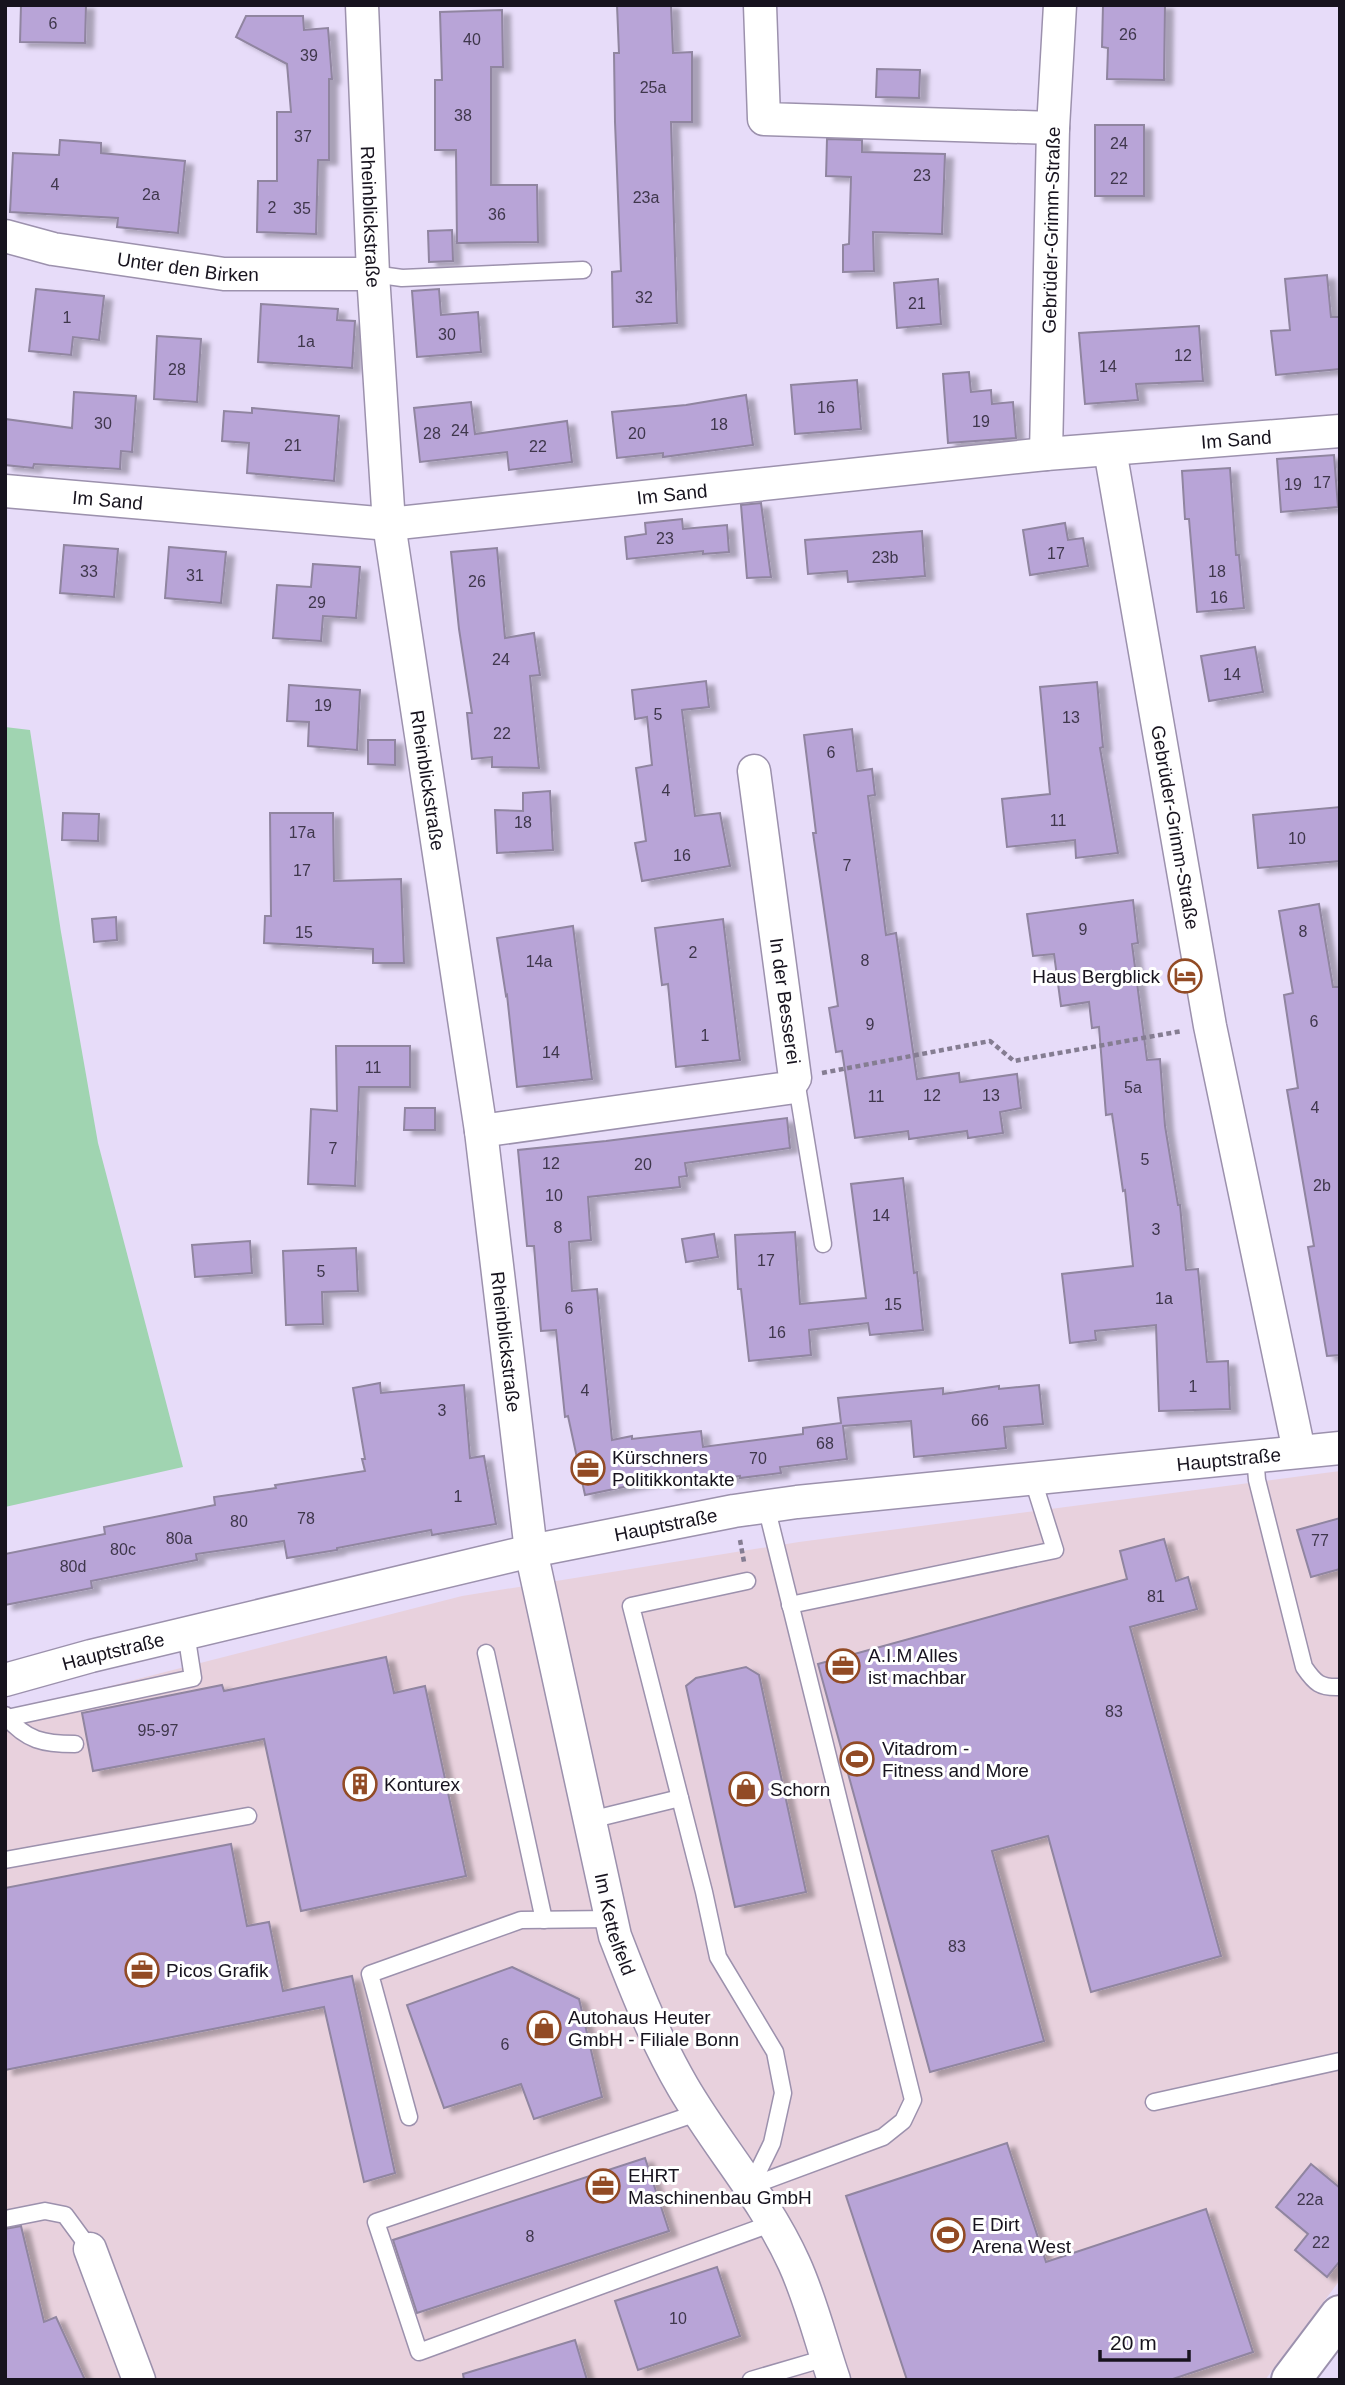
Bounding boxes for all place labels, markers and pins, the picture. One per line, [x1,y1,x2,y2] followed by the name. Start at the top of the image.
[1166,957,1204,995] hotel icon: Haus Bergblick
[1032,966,1160,987] place label: Haus Bergblick
[612,1447,735,1490] place label: Kürschners Politikkontakte
[569,1449,607,1487] office icon: Kürschners Politikkontakte
[868,1645,967,1688] place label: A.I.M Alles ist machbar
[824,1647,862,1685] office icon: A.I.M Alles ist machbar
[882,1738,1029,1781] place label: Vitadrom - Fitness and More
[838,1740,876,1778] sports icon: Vitadrom - Fitness and More
[341,1765,379,1803] building icon: Konturex
[727,1770,765,1808] shop icon: Schorn
[384,1774,461,1795] place label: Konturex
[770,1779,830,1800] place label: Schorn
[123,1951,161,1989] office icon: Picos Grafik
[166,1960,269,1981] place label: Picos Grafik
[568,2007,739,2050] place label: Autohaus Heuter GmbH - Filiale Bonn
[525,2009,563,2047] shop icon: Autohaus Heuter GmbH - Filiale Bonn
[628,2165,812,2208] place label: EHRT Maschinenbau GmbH
[584,2167,622,2205] office icon: EHRT Maschinenbau GmbH
[972,2214,1072,2257] place label: E Dirt Arena West
[929,2216,967,2254] sports icon: E Dirt Arena West

